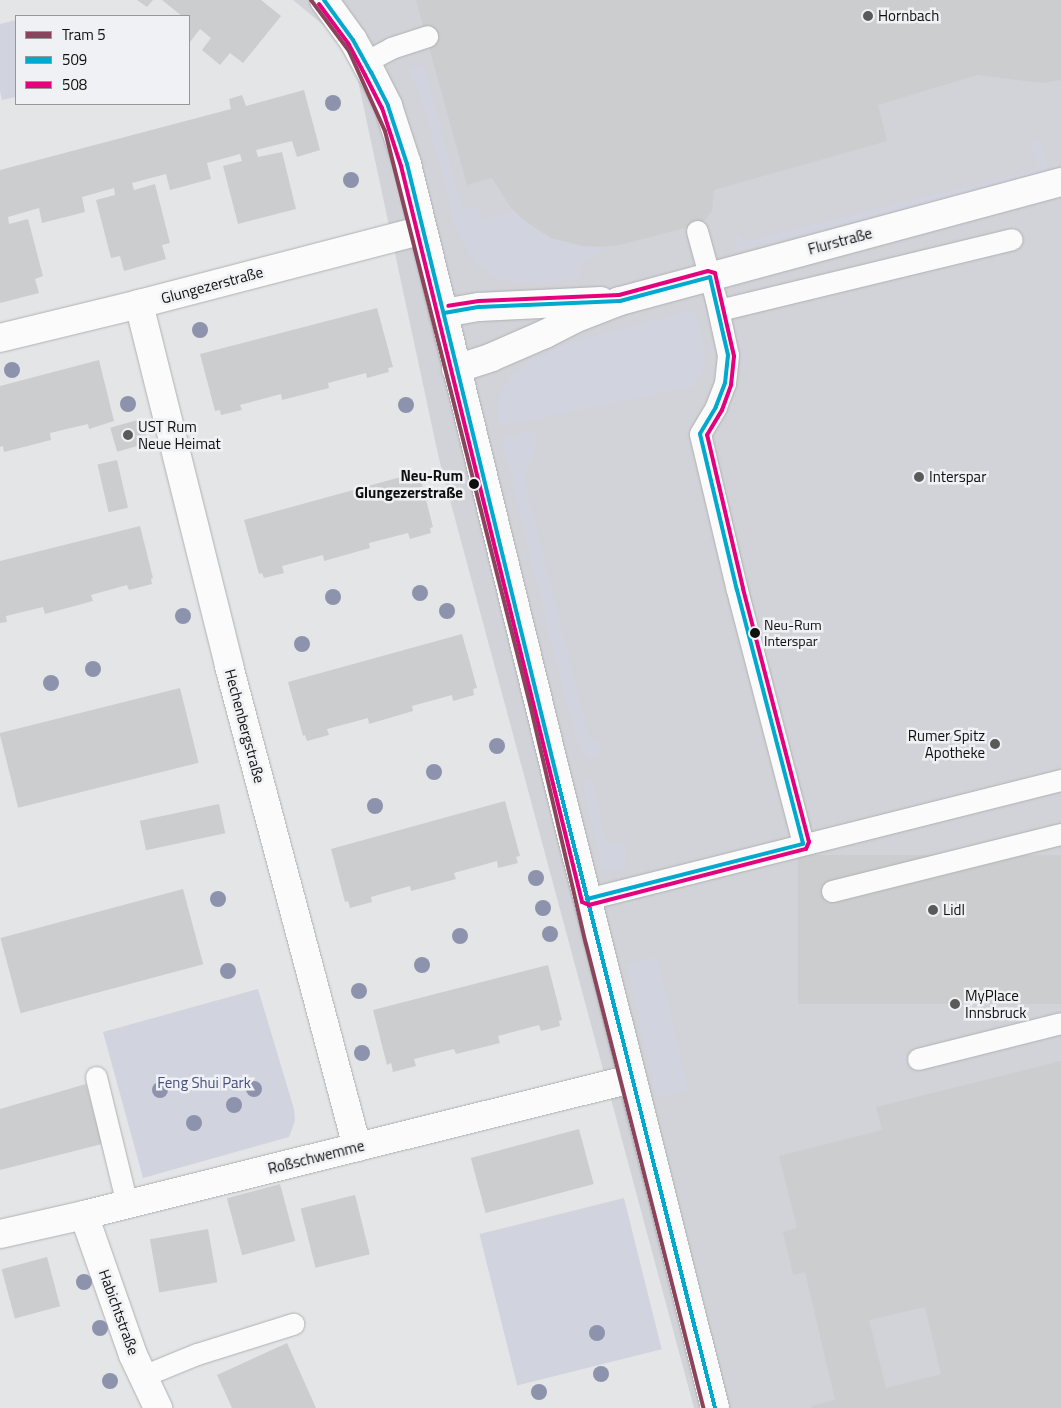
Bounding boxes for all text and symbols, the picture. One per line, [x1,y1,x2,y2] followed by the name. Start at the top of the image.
[878,7,939,25] place label: Hornbach
[862,10,874,22] marker: Hornbach
[15,15,190,105] legend
[62,23,106,46] text: Tram 5
[62,48,87,71] text: 509
[62,73,87,96] text: 508
[806,224,874,258] street label: Flurstraße
[159,263,265,307] street label: Glungezerstraße
[138,417,221,452] place label: UST Rum Neue Heimat
[122,429,134,441] marker: UST Rum Neue Heimat
[355,466,463,501] place label: Neu-Rum Glungezerstraße
[929,468,986,486] place label: Interspar
[913,471,925,483] marker: Interspar
[467,477,481,491] marker: Neu-Rum Glungezerstraße
[764,617,822,650] place label: Neu-Rum Interspar
[750,628,760,638] marker: Neu-Rum Interspar
[221,667,269,785] street label: Hechenbergstraße
[908,726,985,761] place label: Rumer Spitz Apotheke
[989,738,1001,750] marker: Rumer Spitz Apotheke
[943,901,965,919] place label: Lidl
[927,904,939,916] marker: Lidl
[965,986,1027,1021] place label: MyPlace Innsbruck
[949,998,961,1010] marker: MyPlace Innsbruck
[157,1074,251,1092] park label: Feng Shui Park
[266,1136,366,1178] street label: Roßschwemme
[95,1267,143,1357] street label: Habichtstraße

